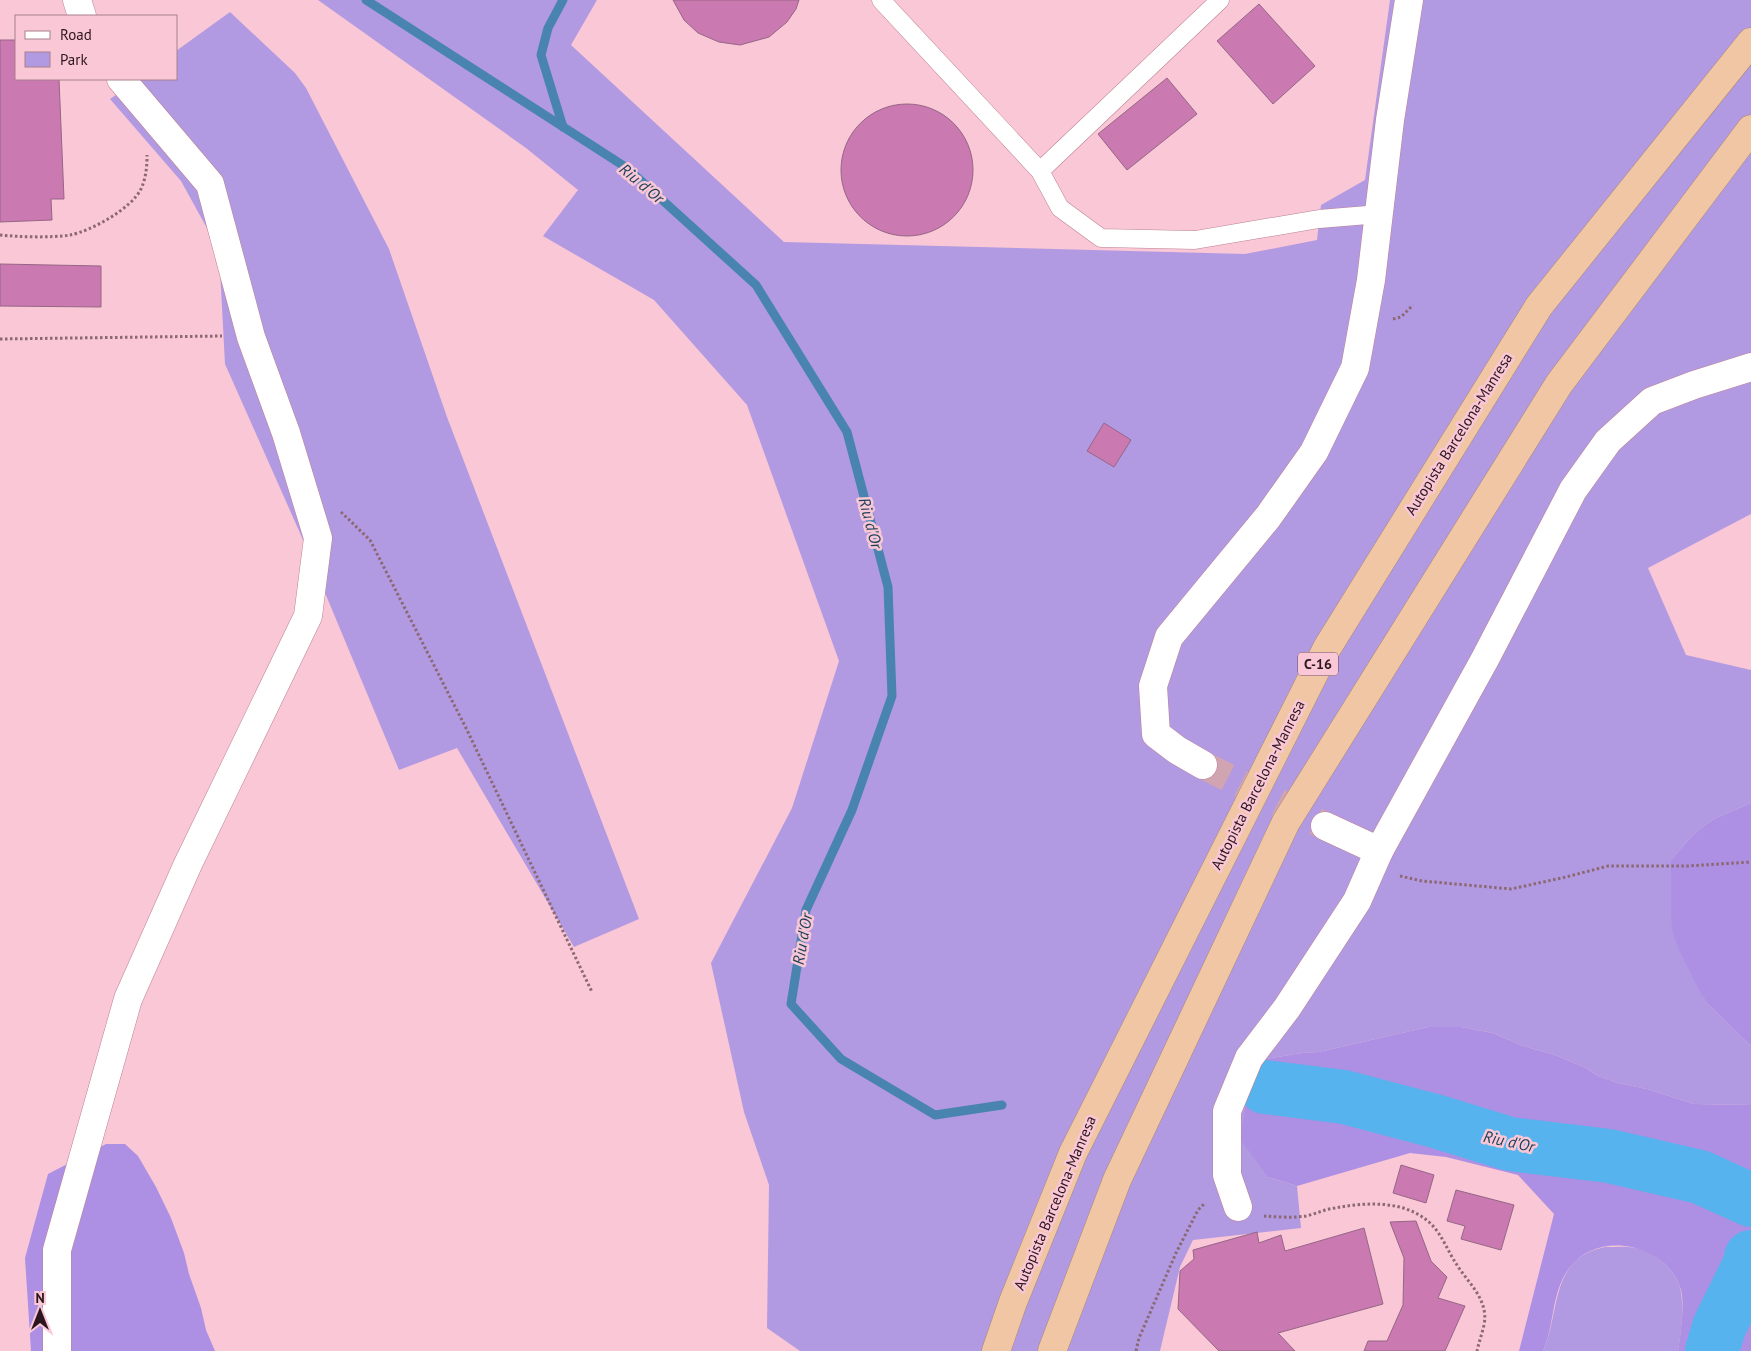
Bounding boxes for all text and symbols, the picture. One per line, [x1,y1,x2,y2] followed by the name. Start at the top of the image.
[15,15,178,80] legend
[60,25,92,44] text: Road
[60,50,88,69] text: Park
[616,159,670,208] water label: Riu d'Or
[1401,349,1516,518] street label: Autopista Barcelona-Manresa
[855,495,888,552] water label: Riu d'Or
[1298,652,1338,676] road number: C-16
[1207,697,1309,873] street label: Autopista Barcelona-Manresa
[788,910,817,966] water label: Riu d'Or
[1009,1113,1100,1293] street label: Autopista Barcelona-Manresa
[1482,1126,1538,1157] water label: Riu d'Or
[15,1286,65,1336] north arrow
[35,1289,45,1307] text: N

